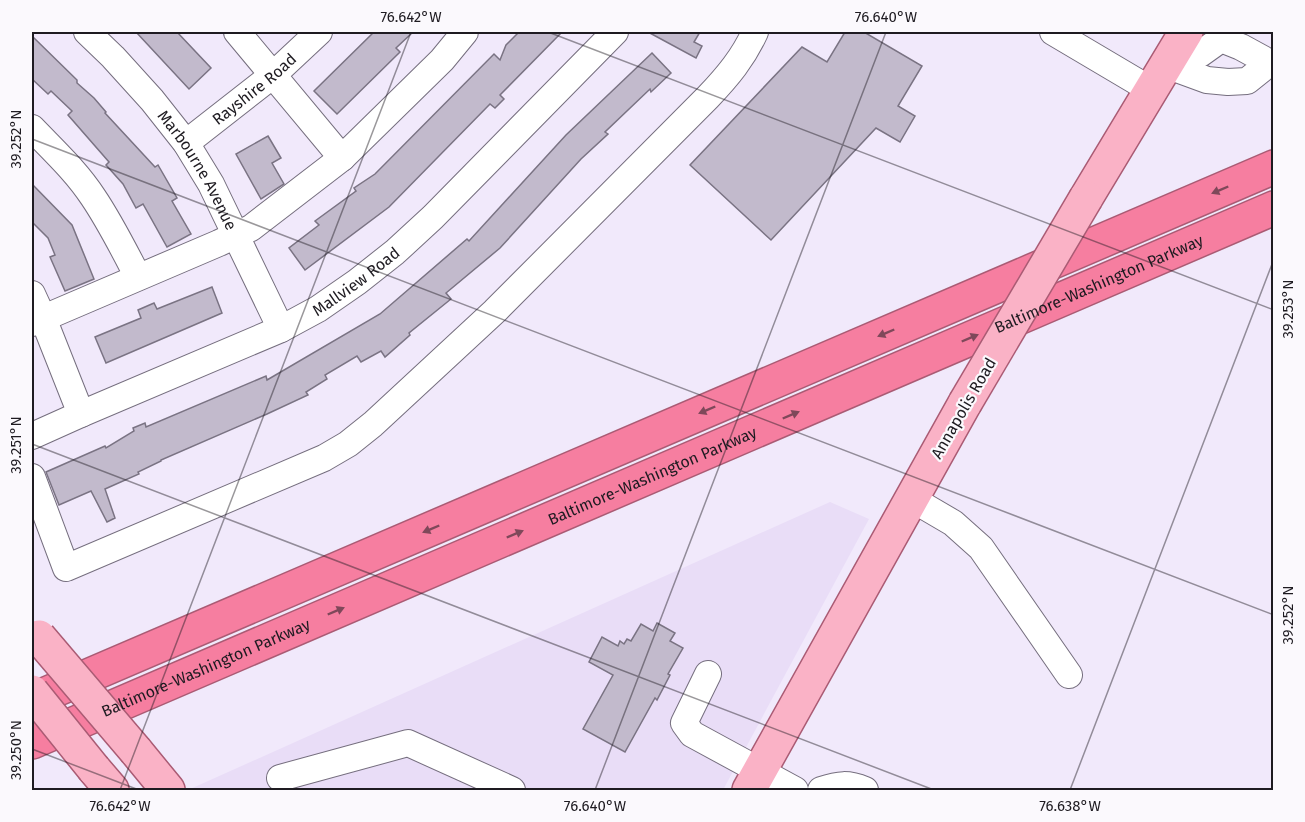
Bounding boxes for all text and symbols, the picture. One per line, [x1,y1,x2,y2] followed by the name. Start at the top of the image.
[380,8,442,26] text: 76.642°W
[855,8,918,26] text: 76.640°W
[209,49,300,129] street label: Rayshire Road
[154,106,241,233] street label: Marbourne Avenue
[7,109,25,169] text: 39.252°N
[1210,185,1228,195] one-way arrow
[992,231,1206,337] street label: Baltimore-Washington Parkway
[309,243,404,320] street label: Mallview Road
[1279,279,1297,339] text: 39.253°N
[878,329,895,338] one-way arrow
[961,333,979,343] one-way arrow
[927,354,1000,462] street label: Annapolis Road
[698,406,716,415] one-way arrow
[782,410,800,420] one-way arrow
[7,416,25,474] text: 39.251°N
[545,423,760,529] street label: Baltimore-Washington Parkway
[422,524,440,534] one-way arrow
[507,529,525,539] one-way arrow
[1279,585,1297,645] text: 39.252°N
[327,606,345,615] one-way arrow
[99,615,313,721] street label: Baltimore-Washington Parkway
[7,720,25,780] text: 39.250°N
[89,797,151,815] text: 76.642°W
[564,797,627,815] text: 76.640°W
[1039,797,1101,815] text: 76.638°W

